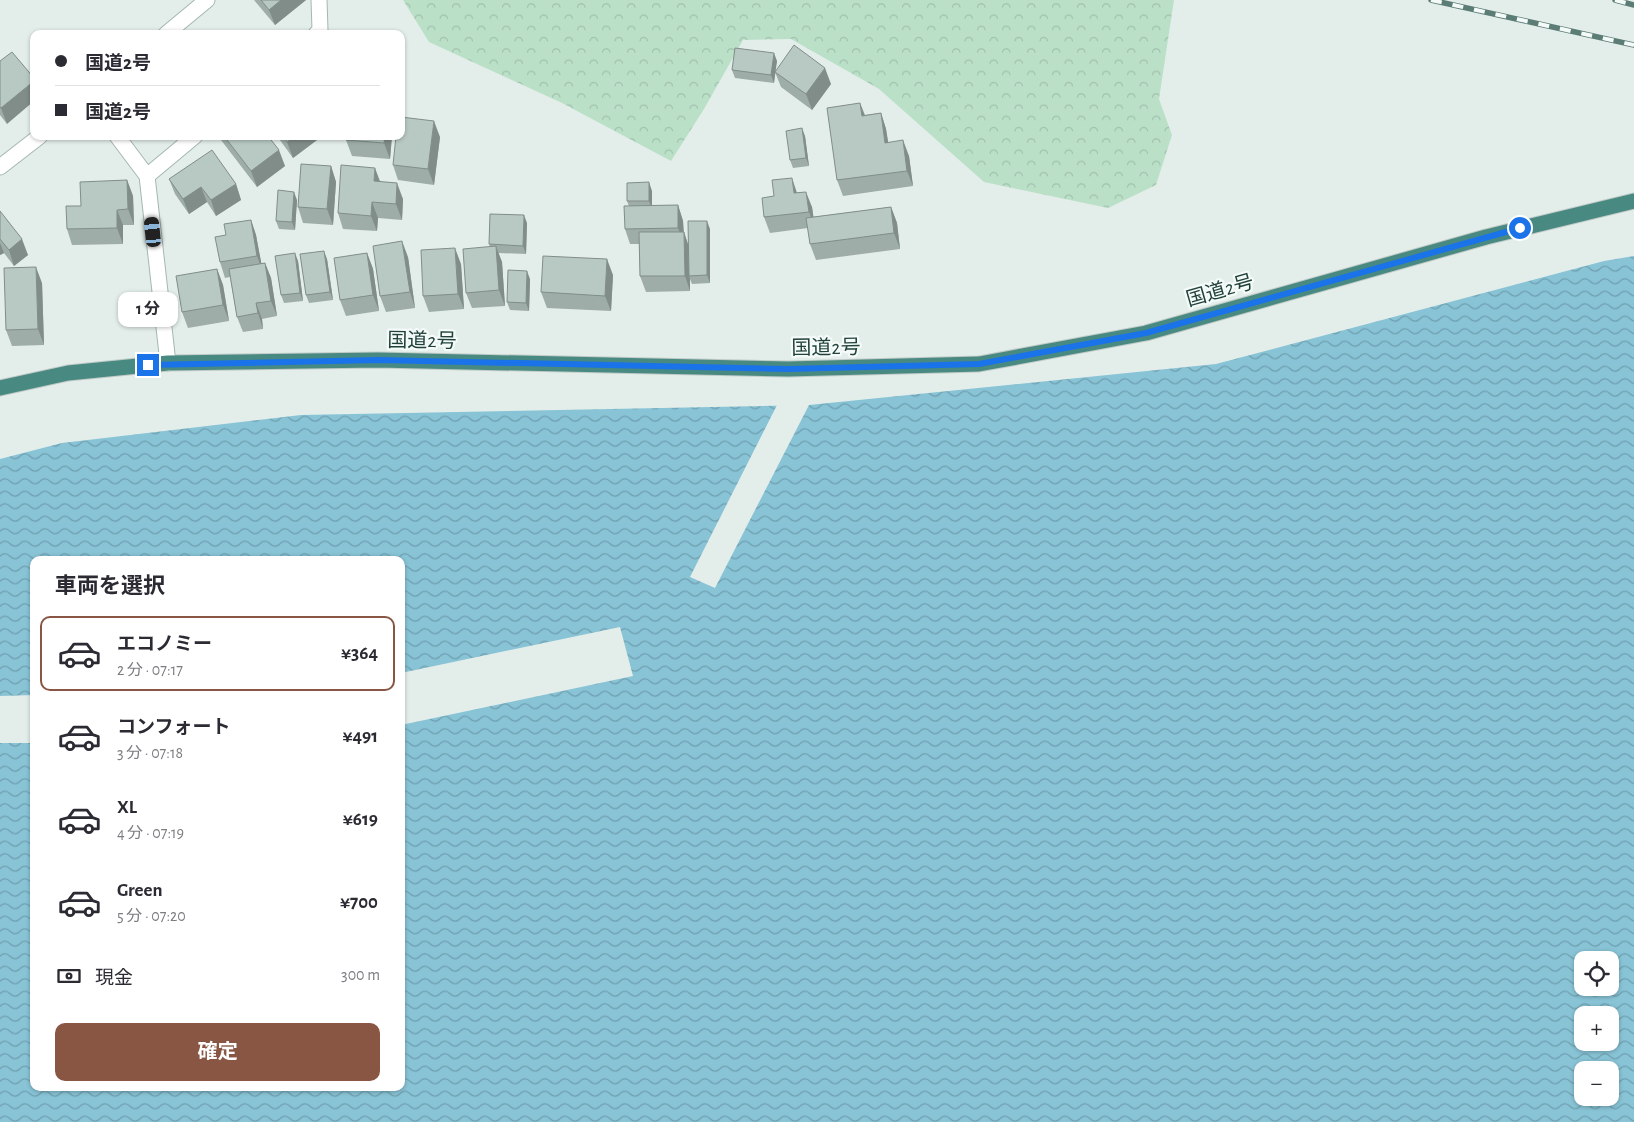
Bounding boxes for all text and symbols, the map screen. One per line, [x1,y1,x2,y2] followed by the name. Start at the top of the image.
[85,54,151,73] text: 国道2号
[85,103,151,122] text: 国道2号
[143,216,162,248] car
[1509,217,1531,239] route start
[1184,271,1256,310] street label: 国道2号
[118,292,178,328] callout: 1 分
[136,301,160,317] text: 1 分
[387,329,457,352] street label: 国道2号
[791,336,861,359] street label: 国道2号
[137,354,159,376] route end
[55,575,165,597] text: 車両を選択
[57,631,102,676] icon: car
[117,635,212,654] text: エコノミー
[341,644,378,663] text: ¥364
[117,662,183,678] text: 2 分 · 07:17
[57,714,102,759] icon: car
[117,718,230,737] text: コンフォート
[342,727,378,746] text: ¥491
[117,745,183,761] text: 3 分 · 07:18
[57,797,102,842] icon: car
[117,798,137,817] text: XL
[343,810,378,829] text: ¥619
[117,825,184,841] text: 4 分 · 07:19
[57,880,102,925] icon: car
[117,881,163,900] text: Green
[340,893,378,912] text: ¥700
[117,908,186,924] text: 5 分 · 07:20
[1574,951,1619,1106] map controls
[1574,951,1619,996] button: locate
[55,962,83,990] icon: cash
[341,967,380,983] text: 300 m
[95,969,133,988] text: 現金
[1574,1006,1619,1051] button: +
[55,1023,380,1081] button: 確定
[1574,1061,1619,1106] button: −

